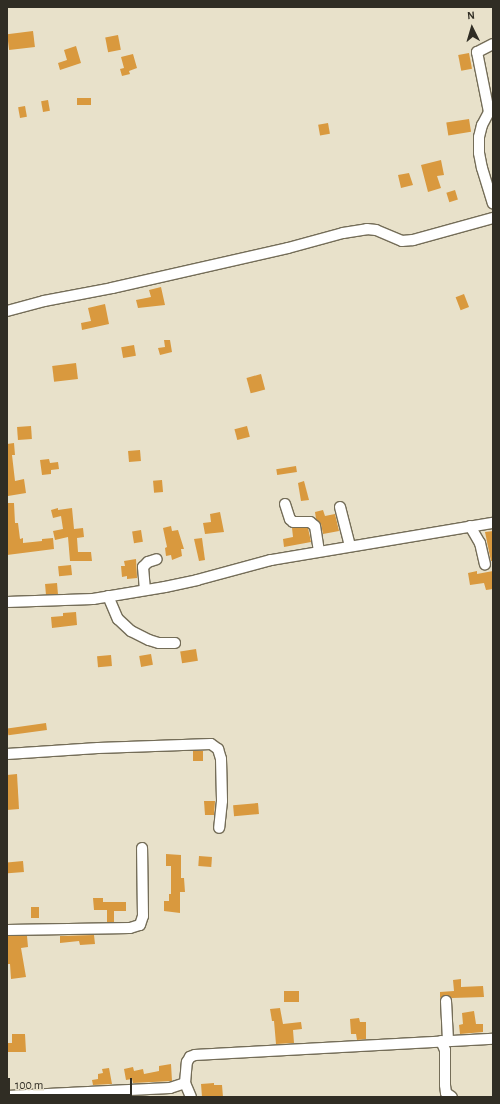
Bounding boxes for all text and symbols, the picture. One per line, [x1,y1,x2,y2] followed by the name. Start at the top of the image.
[452,8,492,48] north arrow
[467,10,475,21] text: N
[10,1070,134,1096] scale bar
[15,1079,43,1091] text: 100 m

